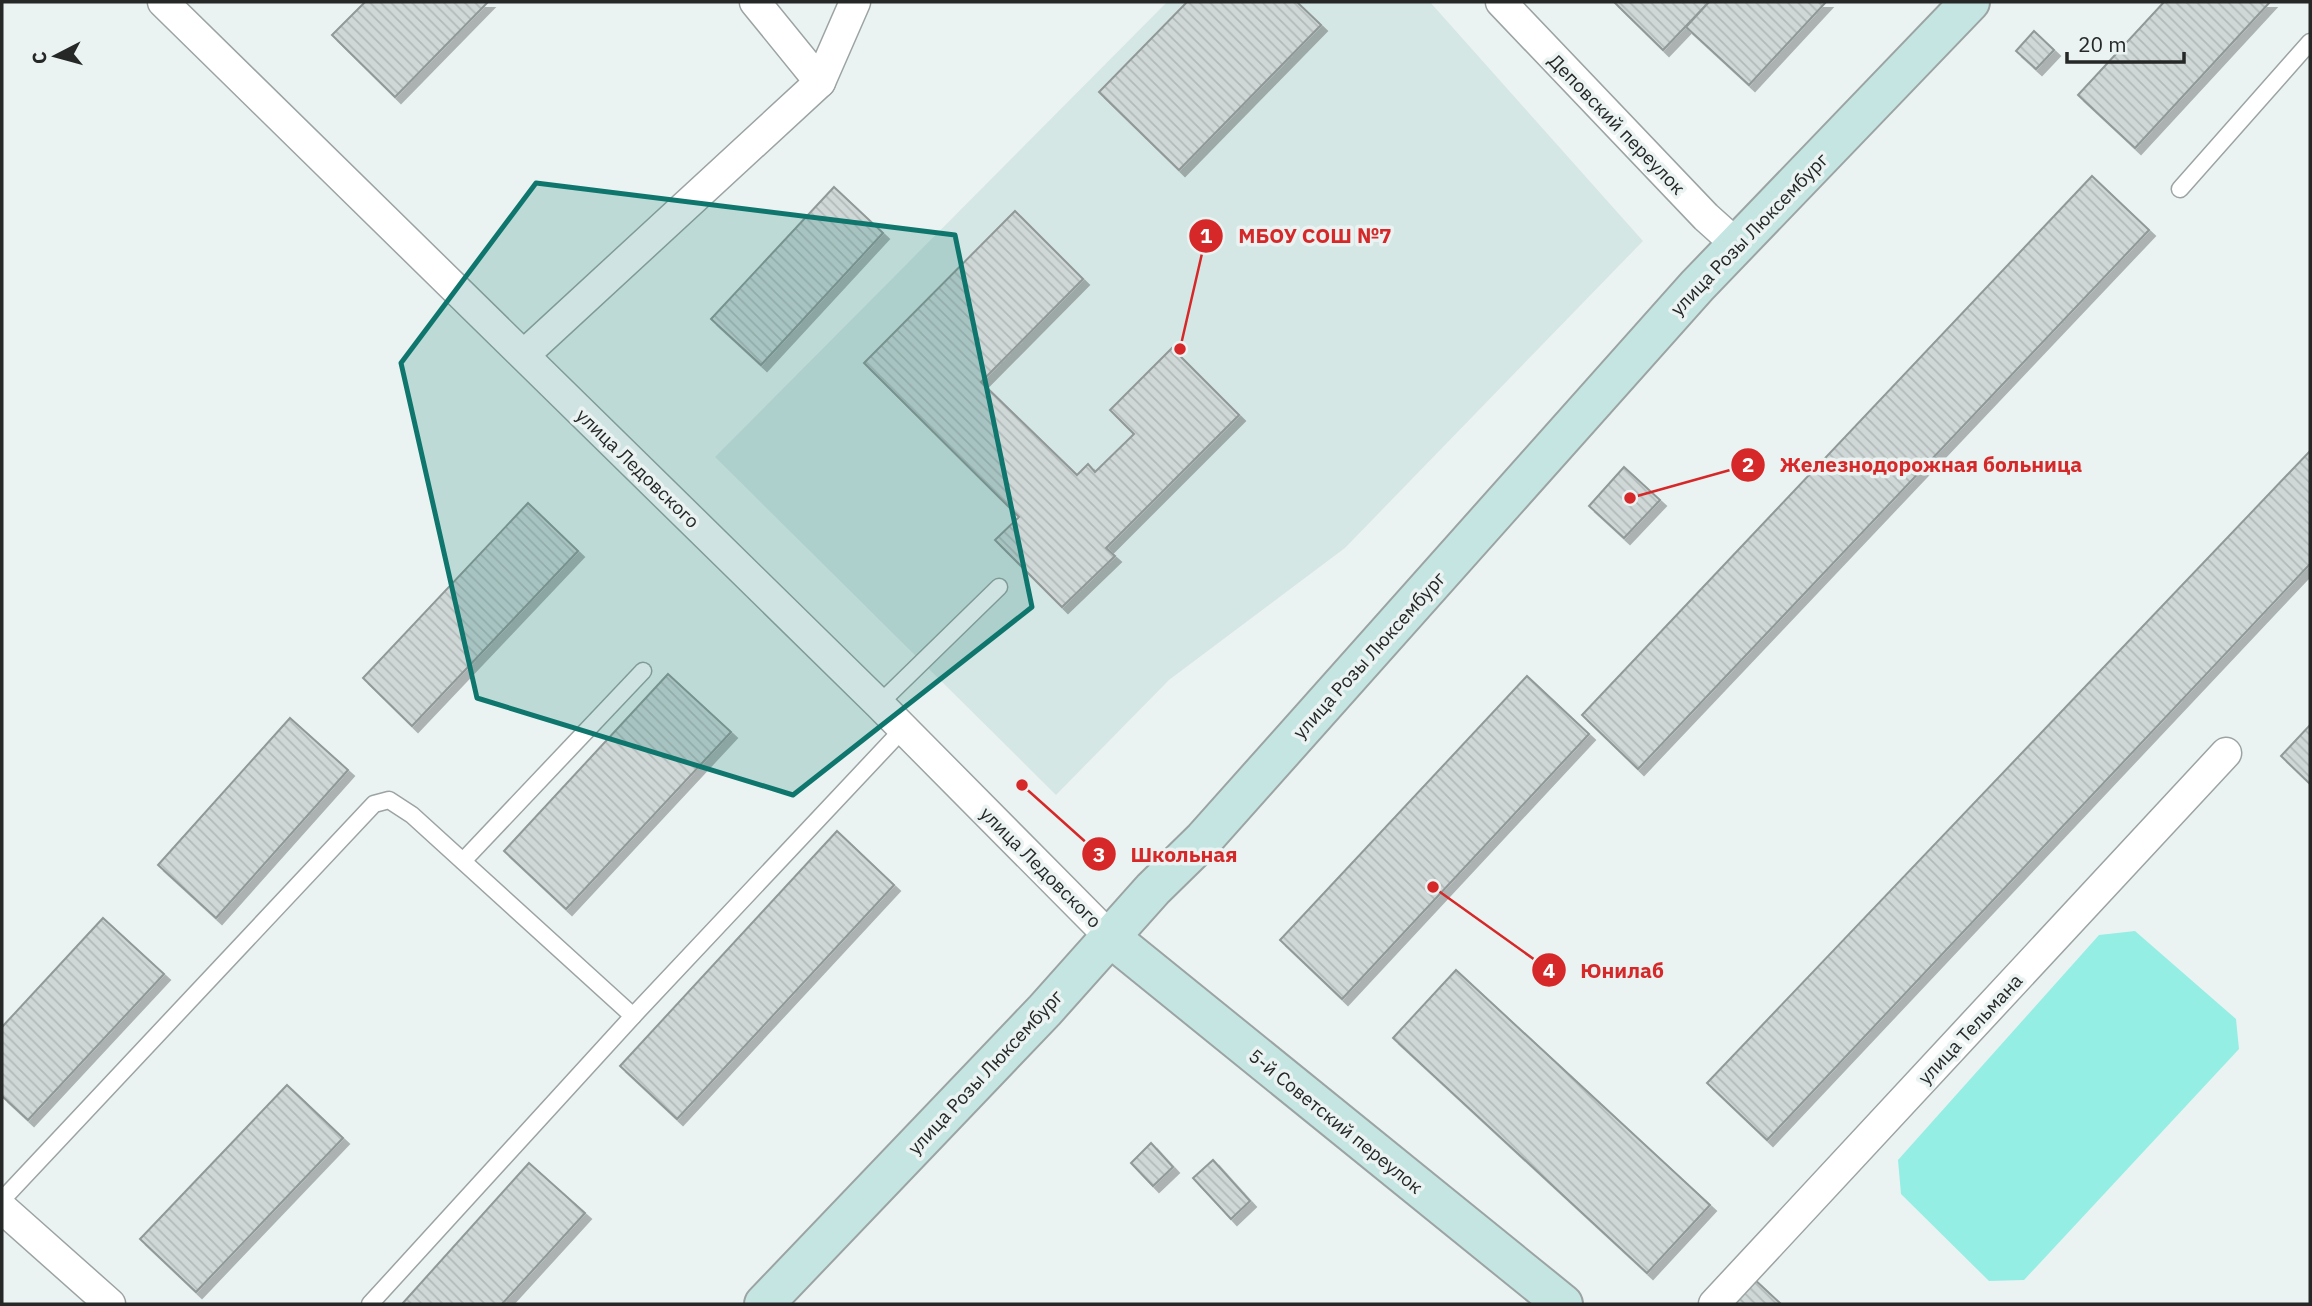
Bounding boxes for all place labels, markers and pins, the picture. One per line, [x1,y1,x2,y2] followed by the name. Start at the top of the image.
[1189,215,1405,257] callout: МБОУ СОШ №7
[1731,444,2096,486] callout: Железнодорожная больница
[1081,833,1251,875] callout: Школьная
[1531,949,1678,991] callout: Юнилаб

